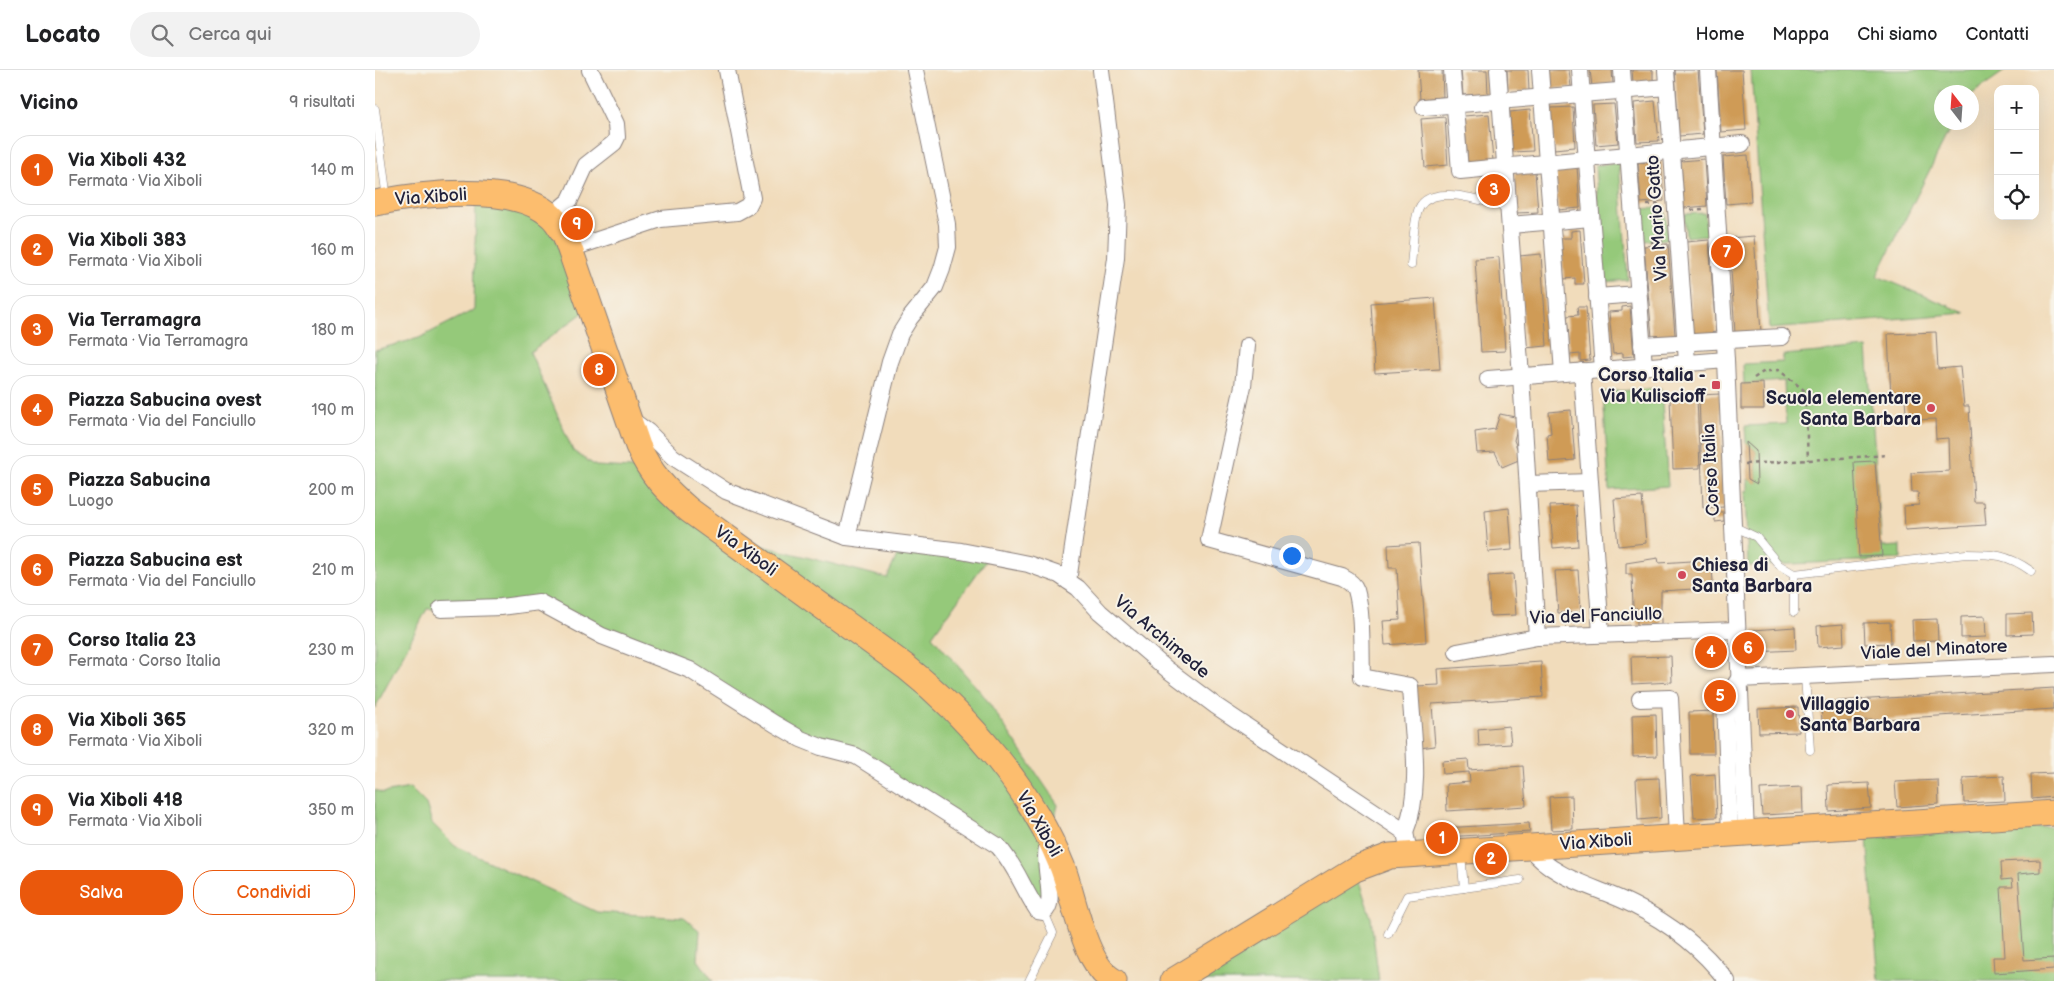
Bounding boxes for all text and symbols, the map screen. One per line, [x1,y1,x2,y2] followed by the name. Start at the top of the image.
[130,12,480,57] search box
[25,20,100,49] text: Locato
[148,21,176,49] icon: search
[188,23,272,46] text: Cerca qui
[1695,24,1744,45] text: Home
[1772,24,1829,45] text: Mappa
[1857,24,1937,45] text: Chi siamo
[1965,24,2029,45] text: Contatti
[1934,85,1979,130] north arrow
[1994,85,2039,220] map controls
[1994,85,2039,130] button: +
[20,90,78,115] text: Vicino
[289,93,355,112] text: 9 risultati
[1994,130,2039,175] button: −
[68,149,186,172] text: Via Xiboli 432
[1642,154,1672,282] street label: Via Mario Gatto
[34,161,40,180] text: 1
[311,161,354,180] text: 140 m
[1478,171,1510,209] pin: 3
[68,172,202,191] text: Fermata · Via Xiboli
[1994,175,2039,220] button: locate
[394,184,468,210] street label: Via Xiboli
[561,205,593,243] pin: 9
[68,229,186,252] text: Via Xiboli 383
[1711,233,1743,271] pin: 7
[32,241,42,260] text: 2
[311,241,354,260] text: 160 m
[68,252,202,271] text: Fermata · Via Xiboli
[68,309,201,332] text: Via Terramagra
[32,321,42,340] text: 3
[312,321,354,340] text: 180 m
[68,332,248,351] text: Fermata · Via Terramagra
[583,351,615,389] pin: 8
[1598,365,1706,407] place label: Corso Italia - Via Kuliscioff
[1710,379,1722,391] marker: Corso Italia - Via Kuliscioff
[1766,388,1921,430] place label: Scuola elementare Santa Barbara
[68,389,261,412] text: Piazza Sabucina ovest
[32,401,42,420] text: 4
[312,401,354,420] text: 190 m
[1925,402,1937,414] marker: Scuola elementare Santa Barbara
[68,412,256,431] text: Fermata · Via del Fanciullo
[1698,423,1724,517] street label: Corso Italia
[68,469,211,492] text: Piazza Sabucina
[32,481,42,500] text: 5
[308,481,354,500] text: 200 m
[68,492,114,511] text: Luogo
[711,521,781,581] street label: Via Xiboli
[1279,543,1305,569] your location
[68,549,242,572] text: Piazza Sabucina est
[1692,555,1812,597] place label: Chiesa di Santa Barbara
[32,561,42,580] text: 6
[312,561,354,580] text: 210 m
[1676,569,1688,581] marker: Chiesa di Santa Barbara
[68,572,256,591] text: Fermata · Via del Fanciullo
[1110,591,1214,683] street label: Via Archimede
[1529,603,1663,629] street label: Via del Fanciullo
[68,629,196,652] text: Corso Italia 23
[1732,629,1764,667] pin: 6
[1695,633,1727,671] pin: 4
[1860,636,2008,664] street label: Viale del Minatore
[33,641,41,660] text: 7
[308,641,354,660] text: 230 m
[68,652,221,671] text: Fermata · Corso Italia
[1704,677,1736,715] pin: 5
[1800,694,1920,736] place label: Villaggio Santa Barbara
[1784,708,1796,720] marker: Villaggio Santa Barbara
[68,709,186,732] text: Via Xiboli 365
[32,721,42,740] text: 8
[308,721,354,740] text: 320 m
[68,732,202,751] text: Fermata · Via Xiboli
[1012,787,1066,861] street label: Via Xiboli
[68,789,183,812] text: Via Xiboli 418
[32,801,42,820] text: 9
[308,801,354,820] text: 350 m
[68,812,202,831] text: Fermata · Via Xiboli
[1426,819,1458,857] pin: 1
[1559,829,1633,855] street label: Via Xiboli
[1475,840,1507,878] pin: 2
[20,870,183,915] button: Salva
[193,870,355,915] button: Condividi

